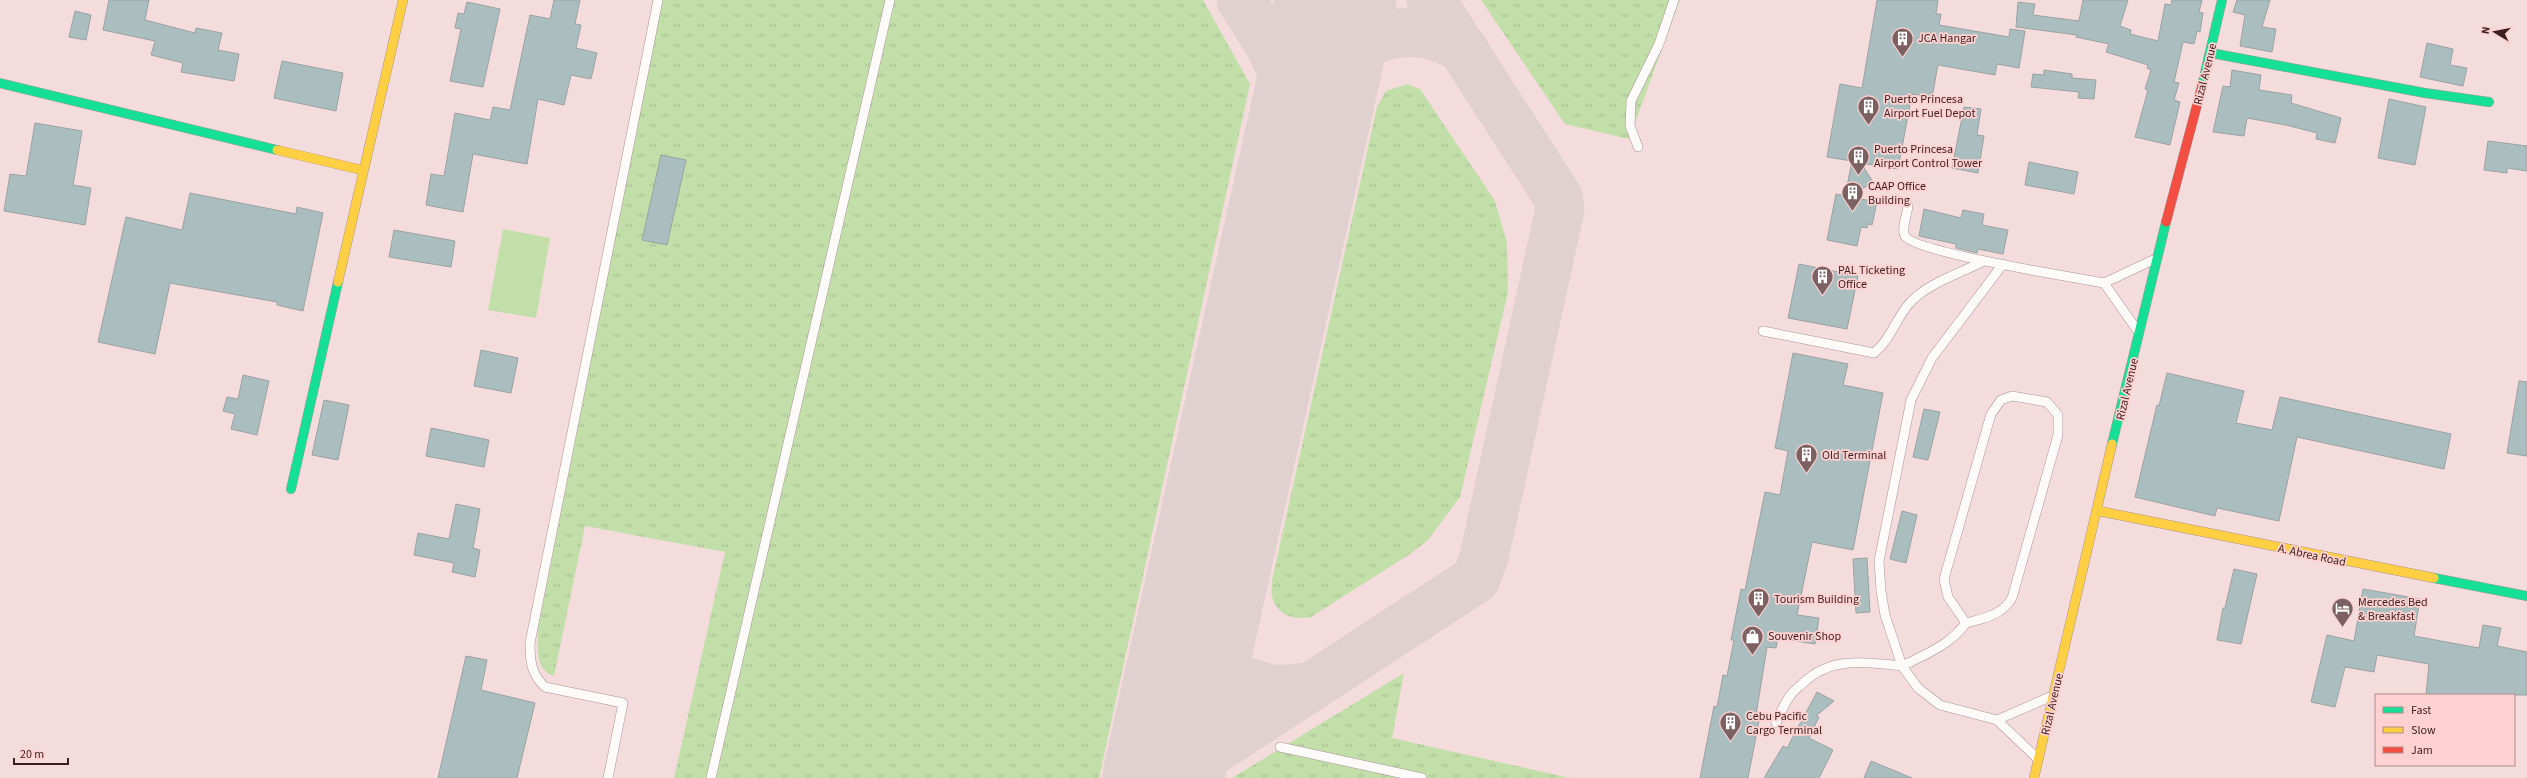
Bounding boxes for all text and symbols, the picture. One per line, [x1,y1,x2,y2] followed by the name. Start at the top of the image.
[2475,12,2515,52] north arrow
[1890,25,1916,58] building icon: JCA Hangar
[2478,25,2494,35] text: N
[1918,30,1977,47] place label: JCA Hangar
[2190,41,2221,107] street label: Rizal Avenue
[1884,91,1975,122] place label: Puerto Princesa Airport Fuel Depot
[1856,93,1882,126] building icon: Puerto Princesa Airport Fuel Depot
[1874,141,1983,172] place label: Puerto Princesa Airport Control Tower
[1846,143,1872,176] building icon: Puerto Princesa Airport Control Tower
[1868,178,1926,209] place label: CAAP Office Building
[1840,180,1866,213] building icon: CAAP Office Building
[1838,262,1905,293] place label: PAL Ticketing Office
[1810,264,1836,297] building icon: PAL Ticketing Office
[2112,356,2143,422] street label: Rizal Avenue
[1794,442,1820,475] building icon: Old Terminal
[1822,447,1886,464] place label: Old Terminal
[2276,540,2347,571] street label: A. Abrea Road
[1745,586,1771,619] building icon: Tourism Building
[1774,591,1859,608] place label: Tourism Building
[2358,594,2428,625] place label: Mercedes Bed & Breakfast
[2329,596,2355,629] hotel icon: Mercedes Bed & Breakfast
[1739,623,1765,656] shop icon: Souvenir Shop
[1768,628,1841,645] place label: Souvenir Shop
[2037,671,2068,737] street label: Rizal Avenue
[2375,694,2515,766] legend
[2411,702,2431,719] text: Fast
[1746,708,1822,739] place label: Cebu Pacific Cargo Terminal
[1718,710,1744,743] building icon: Cebu Pacific Cargo Terminal
[2411,722,2436,739] text: Slow
[14,740,68,766] scale bar
[2411,742,2433,759] text: Jam
[20,746,44,763] text: 20 m

